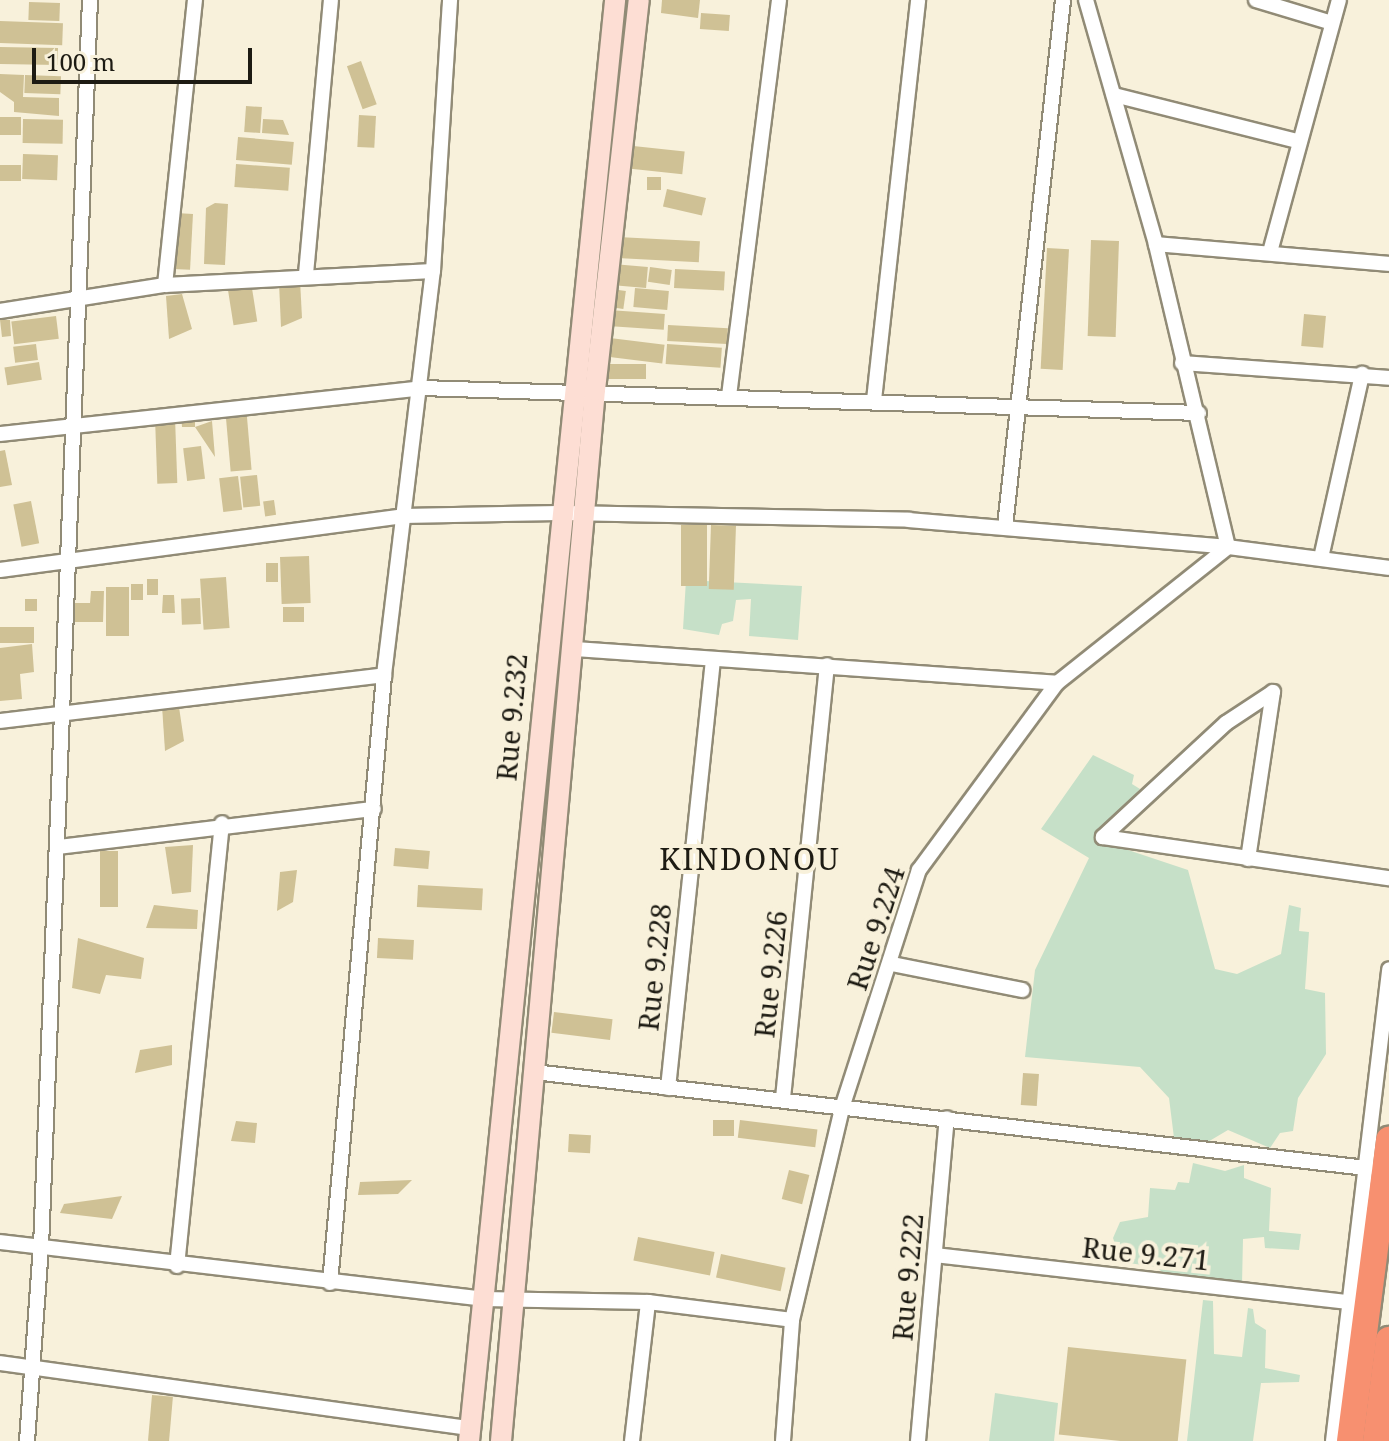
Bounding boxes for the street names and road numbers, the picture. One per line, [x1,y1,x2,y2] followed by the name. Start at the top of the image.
[489,652,533,782] street label: Rue 9.232
[839,862,911,994] street label: Rue 9.224
[631,902,677,1032] street label: Rue 9.228
[747,909,793,1039] street label: Rue 9.226
[885,1212,929,1342] street label: Rue 9.222
[1081,1230,1211,1276] street label: Rue 9.271

